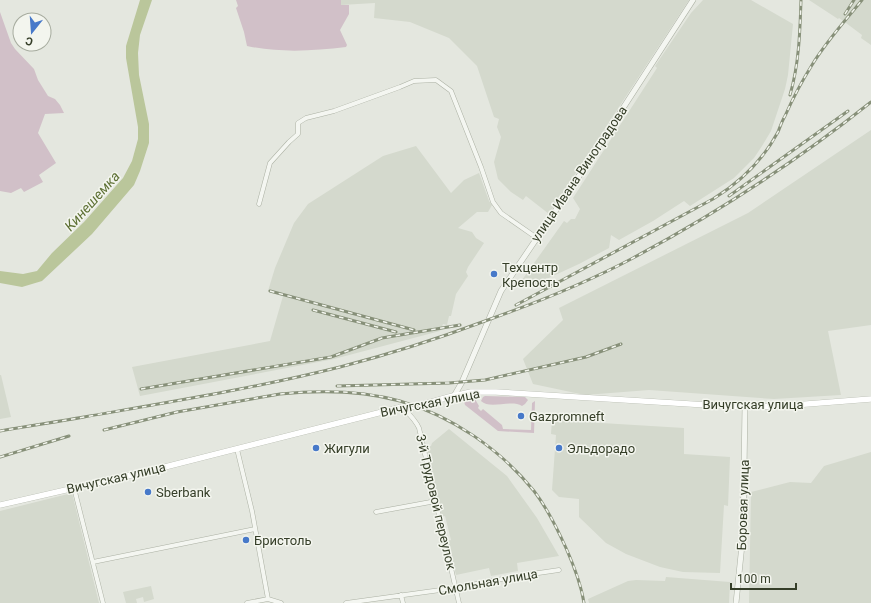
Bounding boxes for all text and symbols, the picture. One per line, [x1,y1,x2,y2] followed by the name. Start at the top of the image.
[12,12,52,52] north arrow
[24,34,35,48] text: С
[528,103,630,245] street label: улица Ивана Виноградова
[61,168,123,234] water label: Кинешемка
[502,260,559,290] place label: Техцентр Крепость
[489,269,499,279] marker: Техцентр Крепость
[379,386,481,420] street label: Вичугская улица
[702,397,804,412] street label: Вичугская улица
[529,409,605,424] place label: Gazpromneft
[516,411,526,421] marker: Gazpromneft
[413,433,459,571] street label: 3-й Трудовой переулок
[324,441,370,456] place label: Жигули
[567,441,635,456] place label: Эльдорадо
[311,443,321,453] marker: Жигули
[554,443,564,453] marker: Эльдорадо
[65,459,167,497] street label: Вичугская улица
[734,459,752,551] street label: Боровая улица
[156,485,211,500] place label: Sberbank
[143,487,153,497] marker: Sberbank
[254,533,312,548] place label: Бристоль
[241,535,251,545] marker: Бристоль
[731,565,796,591] scale bar
[437,566,539,598] street label: Смольная улица
[737,572,771,586] text: 100 m

